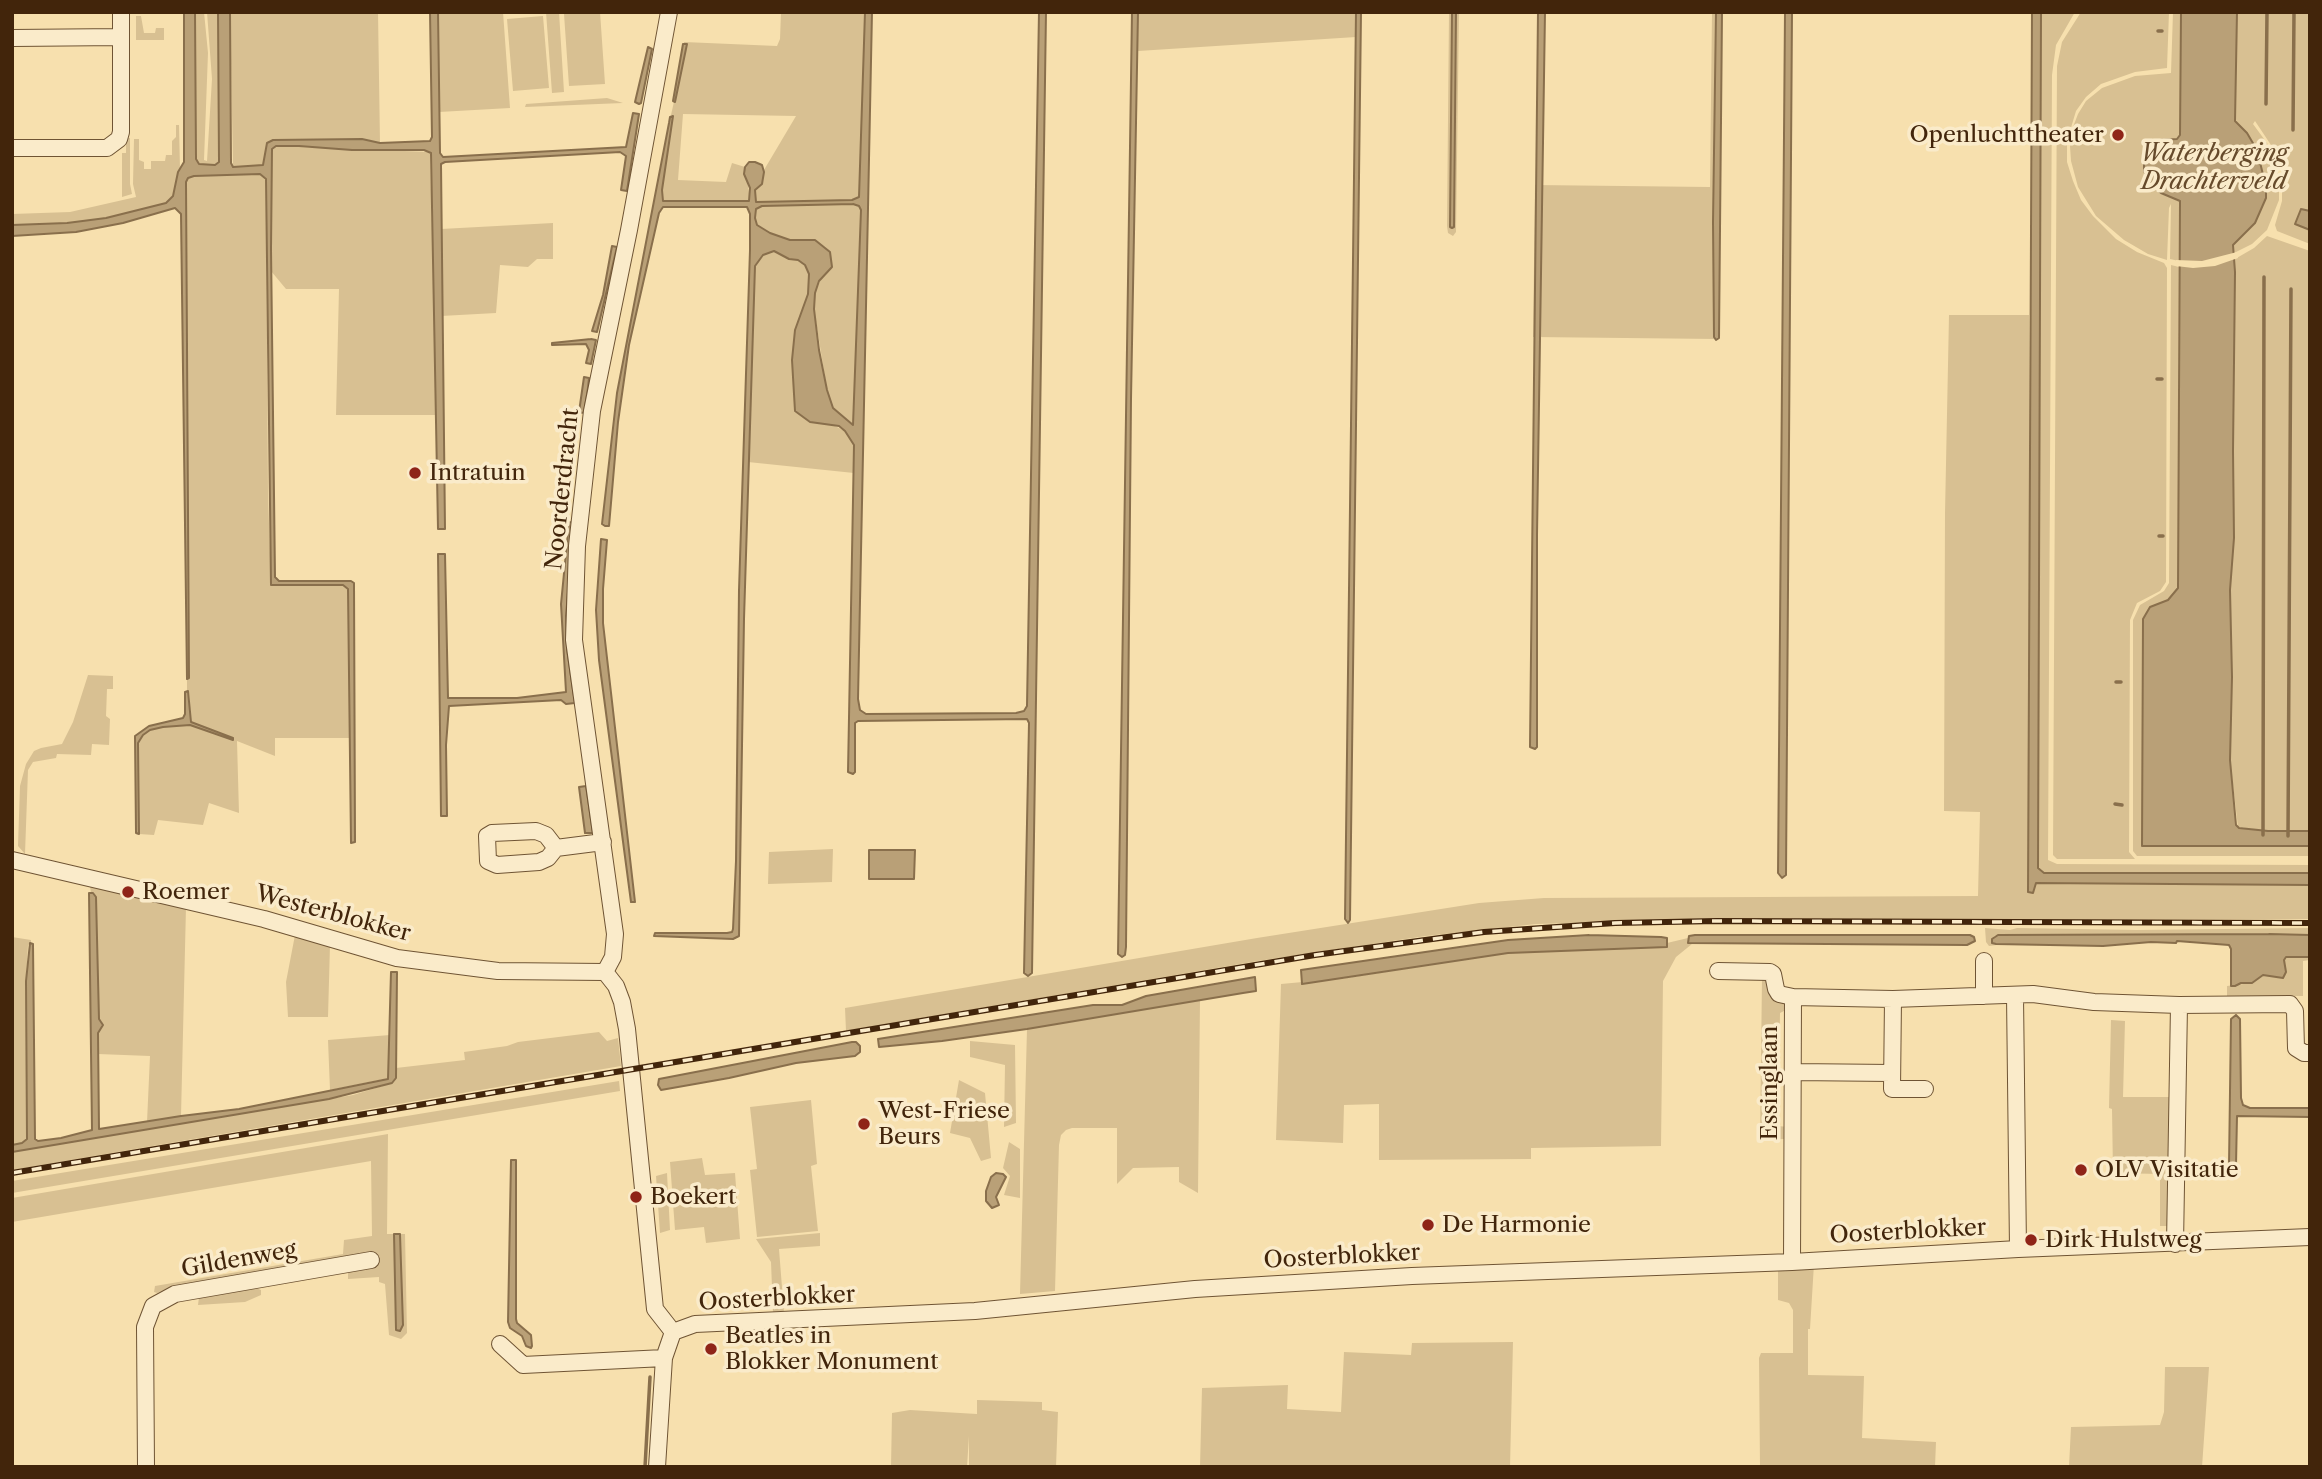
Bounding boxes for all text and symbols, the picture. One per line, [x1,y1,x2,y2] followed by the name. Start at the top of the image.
[1910,121,2104,149] place label: Openluchttheater
[2110,127,2126,143] marker: Openluchttheater
[2140,140,2288,196] water label: Waterberging Drachterveld
[541,407,585,571] street label: Noorderdracht
[429,459,526,487] place label: Intratuin
[407,465,423,481] marker: Intratuin
[142,878,230,906] place label: Roemer
[252,880,414,948] street label: Westerblokker
[120,884,136,900] marker: Roemer
[1756,1026,1784,1140] street label: Essinglaan
[878,1097,1010,1151] place label: West-Friese Beurs
[856,1116,872,1132] marker: West-Friese Beurs
[2095,1156,2239,1184] place label: OLV Visitatie
[2073,1162,2089,1178] marker: OLV Visitatie
[650,1183,736,1211] place label: Boekert
[628,1189,644,1205] marker: Boekert
[1442,1211,1591,1239] place label: De Harmonie
[1829,1214,1987,1250] street label: Oosterblokker
[1420,1217,1436,1233] marker: De Harmonie
[2045,1226,2202,1254] place label: Dirk Hulstweg
[2023,1232,2039,1248] marker: Dirk Hulstweg
[179,1236,299,1284] street label: Gildenweg
[1263,1239,1421,1275] street label: Oosterblokker
[698,1281,856,1317] street label: Oosterblokker
[725,1322,938,1376] place label: Beatles in Blokker Monument
[703,1341,719,1357] marker: Beatles in Blokker Monument

